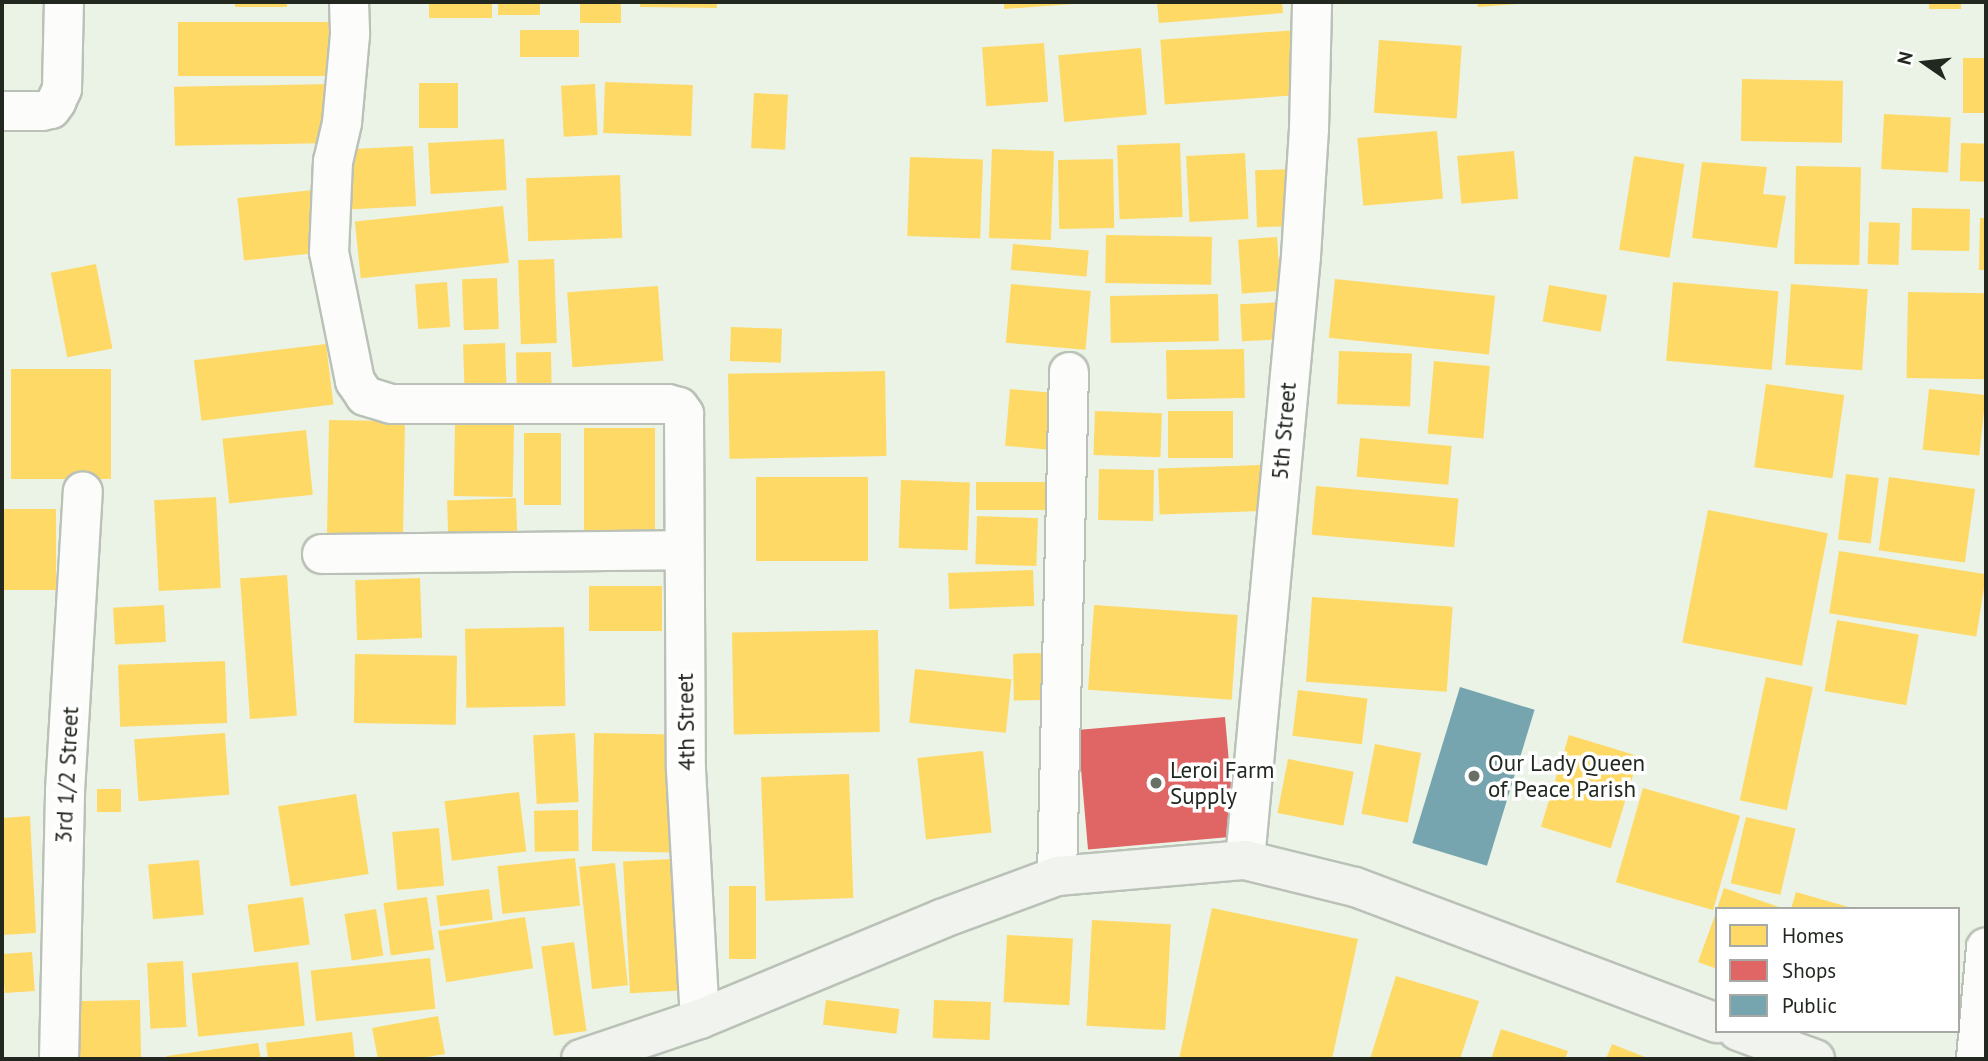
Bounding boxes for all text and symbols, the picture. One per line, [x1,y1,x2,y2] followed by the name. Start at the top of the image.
[1890,28,1960,98] north arrow
[1891,49,1918,67] text: N
[1266,381,1302,481] street label: 5th Street
[671,673,701,771] street label: 4th Street
[50,706,84,844] street label: 3rd 1/2 Street
[1488,749,1646,803] place label: Our Lady Queen of Peace Parish
[1170,756,1274,810] place label: Leroi Farm Supply
[1466,768,1482,784] marker: Our Lady Queen of Peace Parish
[1148,775,1164,791] marker: Leroi Farm Supply
[1715,907,1960,1033] legend
[1782,922,1844,949] text: Homes
[1782,957,1836,984] text: Shops
[1782,992,1837,1019] text: Public

